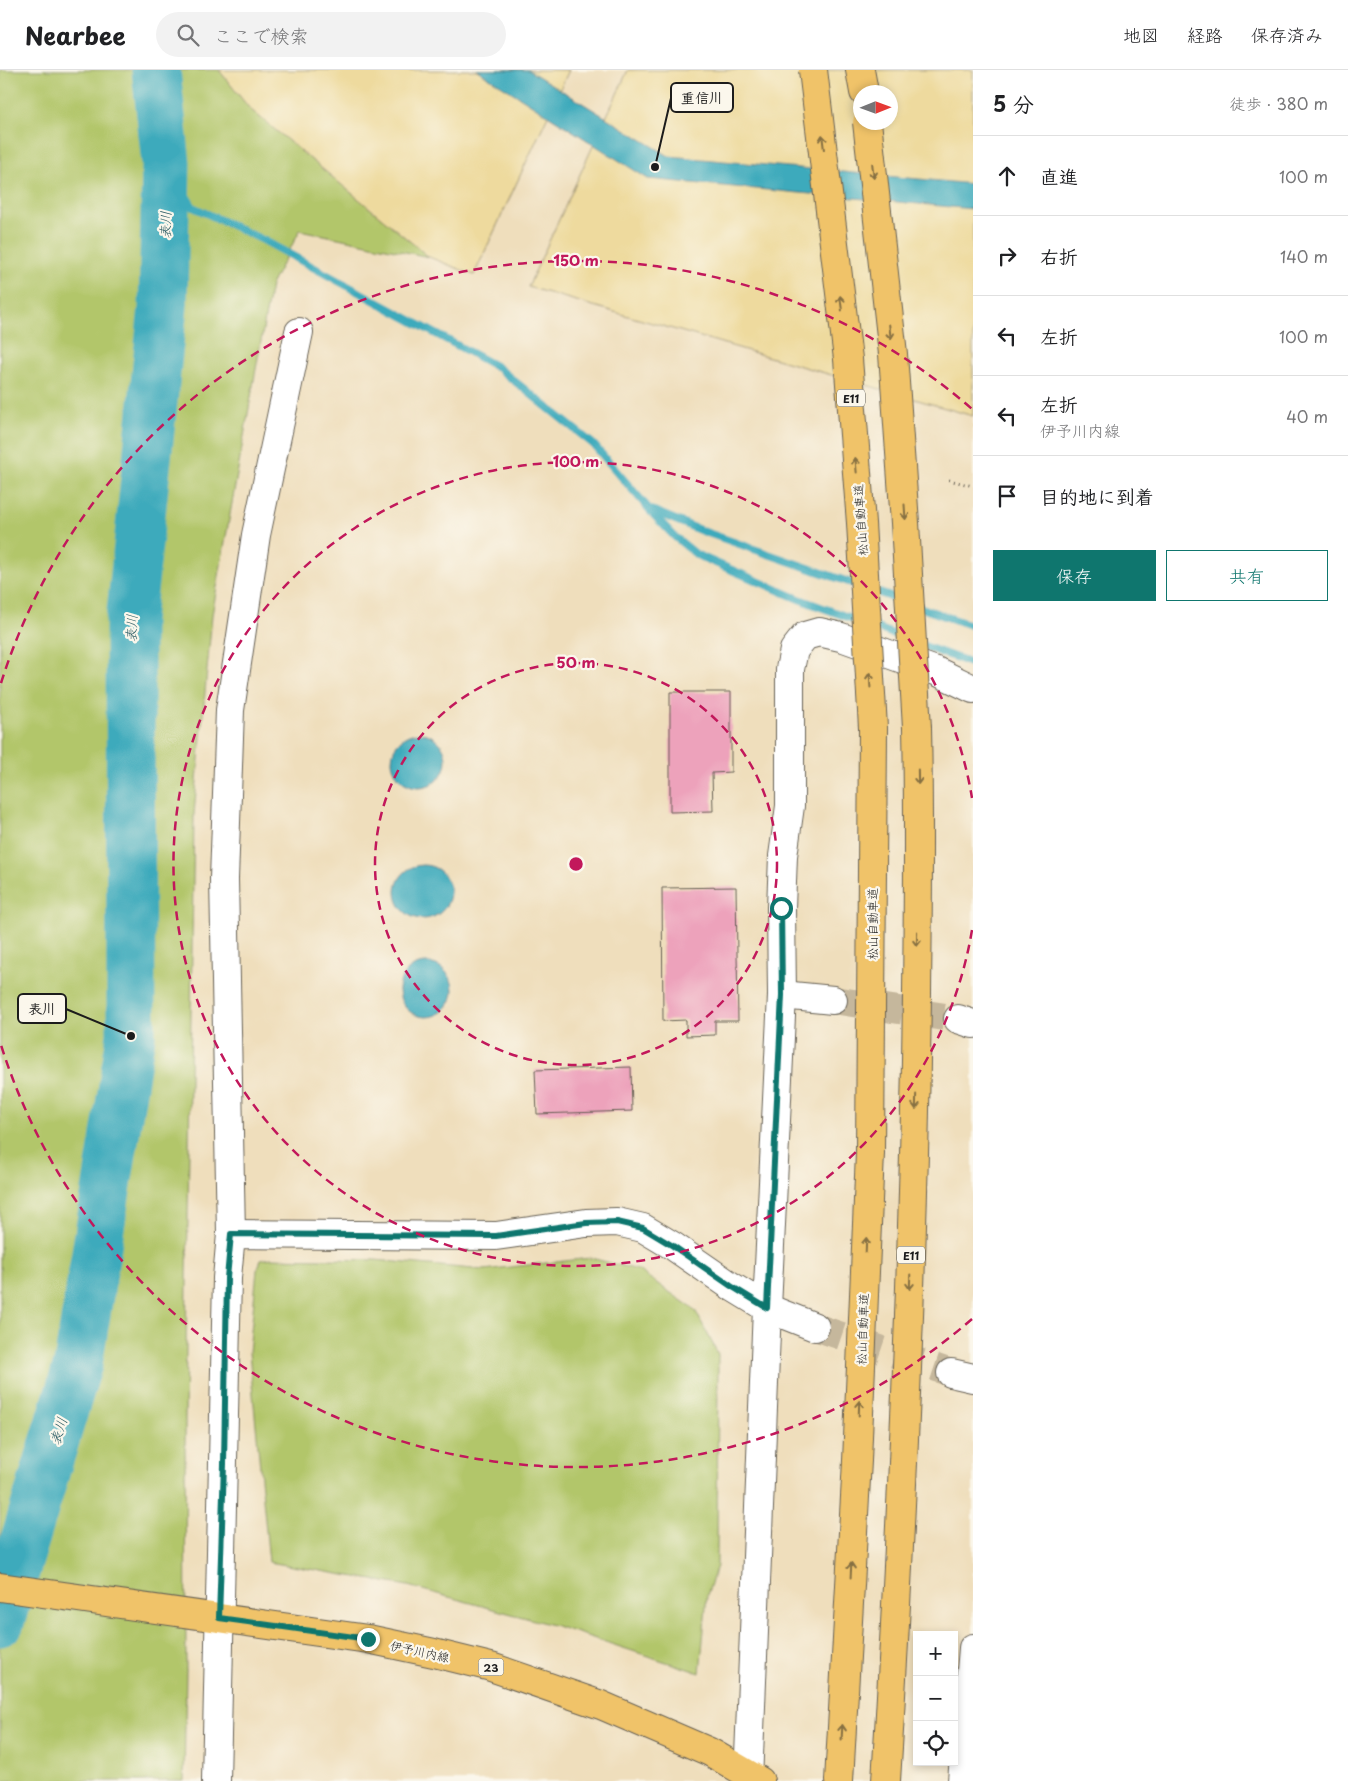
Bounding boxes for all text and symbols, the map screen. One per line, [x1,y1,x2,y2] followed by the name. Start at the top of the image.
[156,12,506,57] search box
[25,17,126,53] text: Nearbee
[174,21,202,49] icon: search
[214,21,309,49] text: ここで検索
[1123,21,1159,48] text: 地図
[1187,21,1223,48] text: 経路
[1251,21,1323,48] text: 保存済み
[671,83,733,112] callout: 重信川
[853,85,898,130] north arrow
[681,87,723,108] text: 重信川
[993,87,1034,119] text: 5 分
[1229,91,1328,115] text: 徒歩 · 380 m
[818,134,828,150] one-way arrow
[993,162,1021,190] icon: ahead
[1040,162,1078,190] text: 直進
[868,163,878,179] one-way arrow
[1279,164,1328,188] text: 100 m
[154,211,176,239] water label: 表川
[993,242,1021,270] icon: right
[1040,242,1078,270] text: 右折
[1280,244,1328,268] text: 140 m
[553,248,599,271] text: 150 m
[836,296,846,312] one-way arrow
[993,322,1021,350] icon: left
[1040,322,1078,350] text: 左折
[885,324,895,340] one-way arrow
[1279,324,1328,348] text: 100 m
[837,389,865,406] road number: E11
[1040,390,1078,418] text: 左折
[993,402,1021,430] icon: left
[1286,404,1328,428] text: 40 m
[1040,418,1120,442] text: 伊予川内線
[553,449,599,472] text: 100 m
[852,457,861,473] one-way arrow
[993,482,1021,510] icon: arrive
[1040,482,1154,510] text: 目的地に到着
[849,483,871,557] street label: 松山自動車道
[900,504,909,520] one-way arrow
[993,550,1156,601] button: 保存
[1166,550,1328,601] button: 共有
[120,614,142,642] water label: 表川
[557,650,595,673] text: 50 m
[865,672,874,688] one-way arrow
[913,768,923,784] one-way arrow
[567,855,585,873] centre of rings
[863,888,881,960] street label: 松山自動車道
[770,897,793,920] route start
[913,931,922,947] one-way arrow
[18,994,66,1023] callout: 表川
[28,998,56,1019] text: 表川
[911,1093,921,1109] one-way arrow
[861,1238,871,1254] one-way arrow
[897,1246,925,1264] road number: E11
[906,1273,915,1289] one-way arrow
[852,1293,872,1365] street label: 松山自動車道
[854,1400,864,1416] one-way arrow
[44,1415,72,1447] water label: 表川
[846,1562,855,1578] one-way arrow
[357,1628,380,1651] route end
[913,1631,958,1766] map controls
[913,1631,958,1676] button: +
[389,1636,451,1666] street label: 伊予川内線
[478,1658,504,1675] road number: 23
[913,1676,958,1721] button: −
[913,1721,958,1766] button: locate
[838,1725,847,1741] one-way arrow

